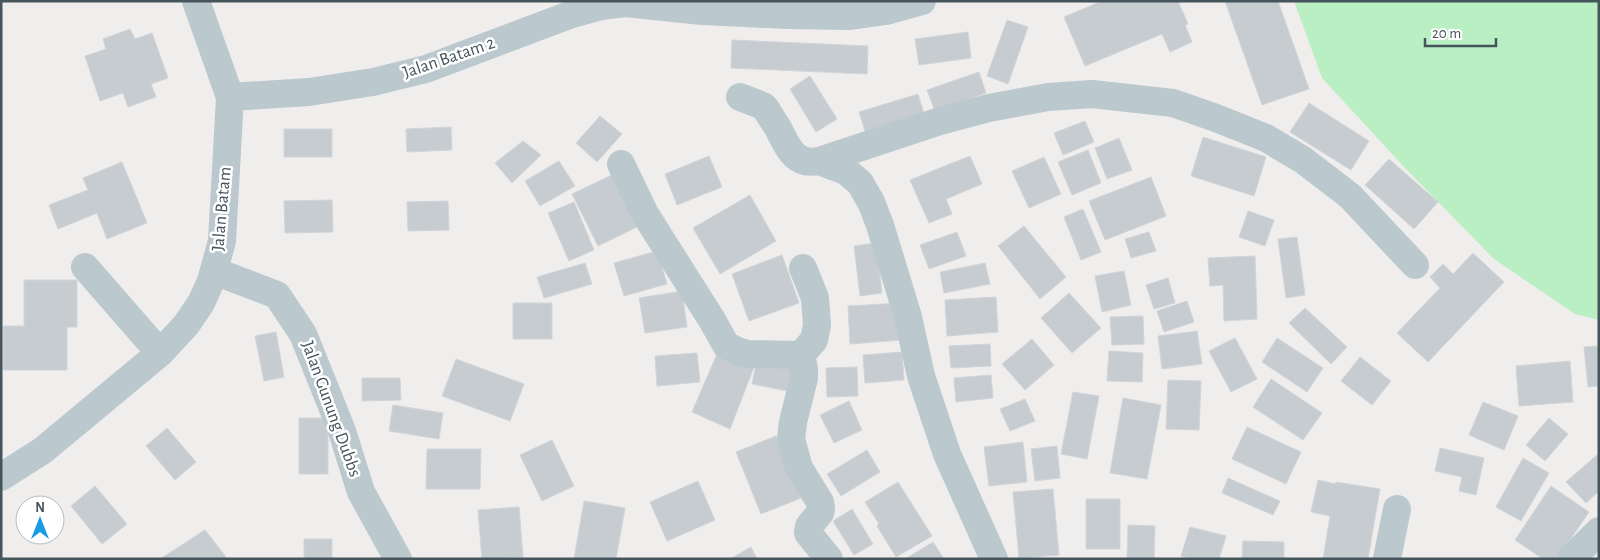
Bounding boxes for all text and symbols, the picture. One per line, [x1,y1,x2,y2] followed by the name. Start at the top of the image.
[1425,15,1496,47] scale bar
[1432,26,1461,41] text: 20 m
[401,34,497,82] street label: Jalan Batam 2
[209,166,235,252] street label: Jalan Batam
[298,339,364,479] street label: Jalan Gunung Dubbs
[15,495,65,545] north arrow
[35,501,45,515] text: N

